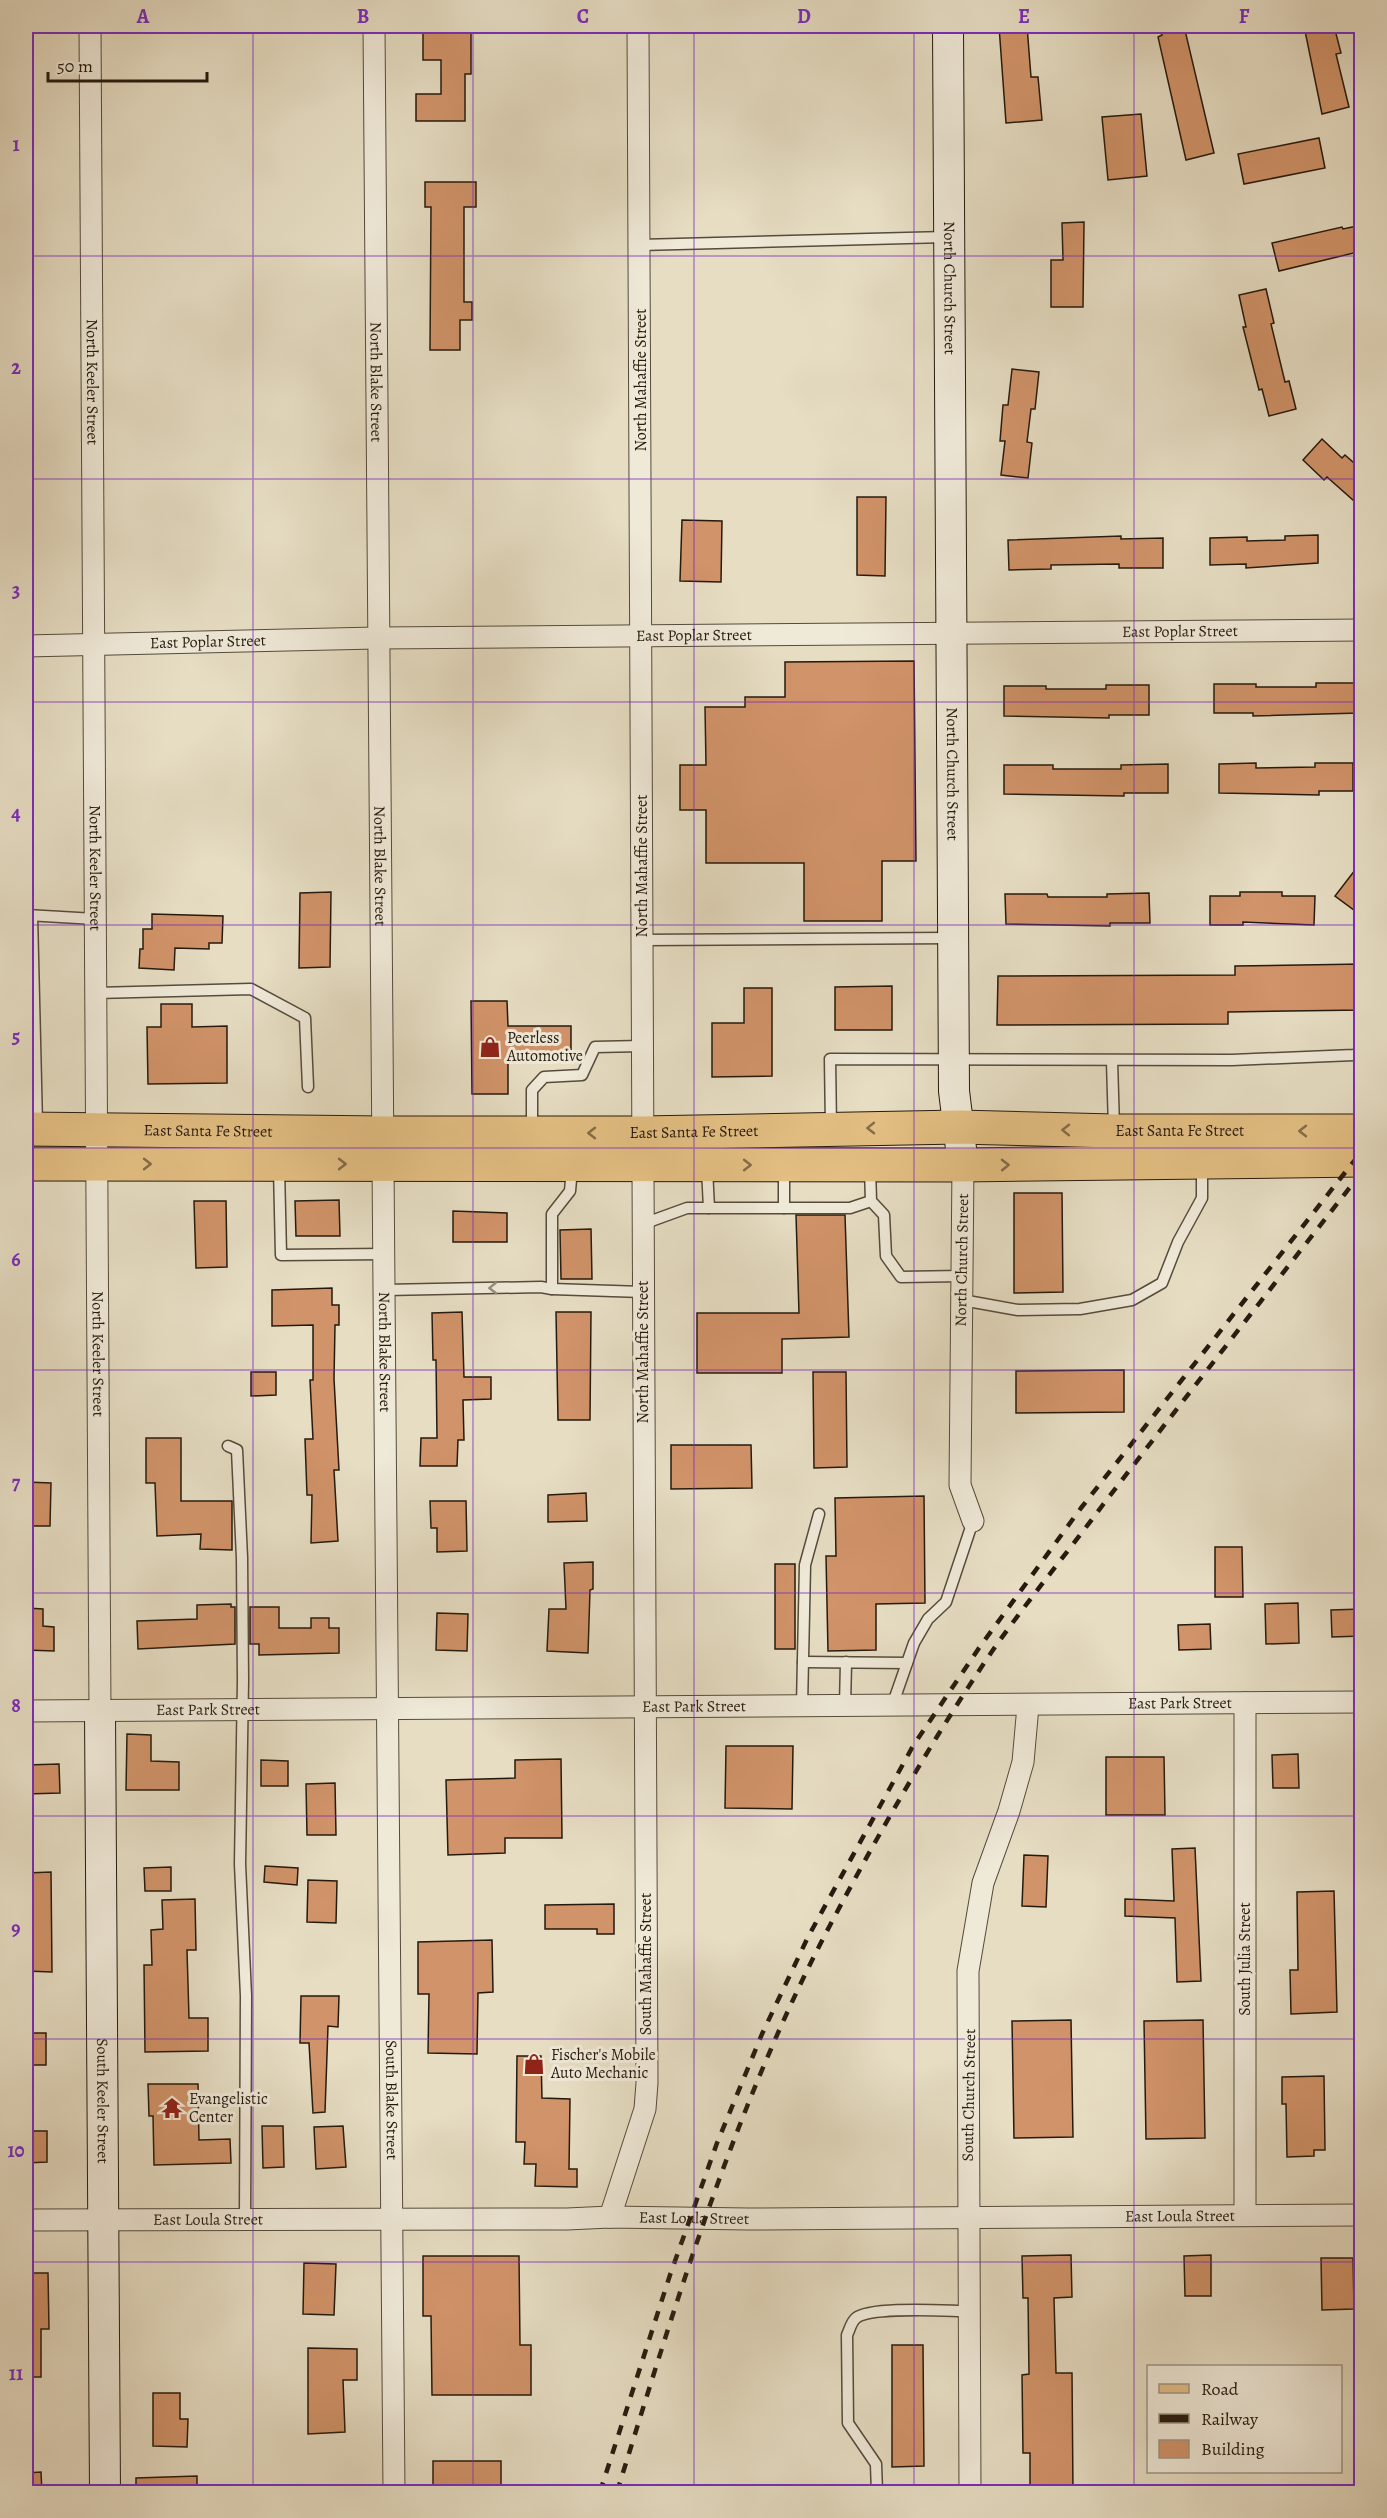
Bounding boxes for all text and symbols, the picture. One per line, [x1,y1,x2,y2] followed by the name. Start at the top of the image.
[136,3,150,30] text: A
[357,3,369,30] text: B
[577,3,589,30] text: C
[797,3,811,30] text: D
[1018,3,1030,30] text: E
[1239,3,1250,30] text: F
[48,45,207,83] scale bar
[57,54,93,78] text: 50 m
[12,131,20,158] text: 1
[938,221,961,355] street label: North Church Street
[630,309,652,452] street label: North Mahaffie Street
[81,319,103,445] street label: North Keeler Street
[364,322,387,442] street label: North Blake Street
[11,354,21,381] text: 2
[12,577,20,604] text: 3
[1122,620,1238,643] street label: East Poplar Street
[636,624,752,647] street label: East Poplar Street
[150,630,266,654] street label: East Poplar Street
[941,707,964,841] street label: North Church Street
[631,795,653,938] street label: North Mahaffie Street
[11,800,21,827] text: 4
[84,805,106,931] street label: North Keeler Street
[368,806,391,926] street label: North Blake Street
[12,1023,20,1050] text: 5
[506,1027,583,1067] place label: Peerless Automotive
[478,1035,502,1059] shop icon: Peerless Automotive
[143,1119,273,1143] street label: East Santa Fe Street
[629,1120,759,1144] street label: East Santa Fe Street
[1115,1120,1244,1142] street label: East Santa Fe Street
[867,1122,876,1135] one-way arrow
[1062,1123,1071,1136] one-way arrow
[1299,1125,1308,1137] one-way arrow
[588,1127,597,1139] one-way arrow
[142,1158,151,1170] one-way arrow
[337,1158,346,1170] one-way arrow
[742,1159,751,1171] one-way arrow
[1000,1159,1009,1171] one-way arrow
[950,1193,974,1327] street label: North Church Street
[11,1246,21,1273] text: 6
[632,1281,654,1424] street label: North Mahaffie Street
[489,1282,498,1294] one-way arrow
[87,1291,109,1417] street label: North Keeler Street
[373,1292,396,1412] street label: North Blake Street
[12,1469,21,1496] text: 7
[11,1692,21,1719] text: 8
[1128,1692,1232,1715] street label: East Park Street
[642,1695,746,1718] street label: East Park Street
[156,1698,260,1721] street label: East Park Street
[635,1893,657,2035] street label: South Mahaffie Street
[1234,1902,1256,2016] street label: South Julia Street
[11,1915,21,1942] text: 9
[957,2028,981,2162] street label: South Church Street
[91,2038,114,2164] street label: South Keeler Street
[380,2040,403,2160] street label: South Blake Street
[550,2044,656,2084] place label: Fischer's Mobile Auto Mechanic
[522,2052,546,2076] shop icon: Fischer's Mobile Auto Mechanic
[189,2088,268,2128] place label: Evangelistic Center
[160,2096,184,2120] temple icon: Evangelistic Center
[7,2137,25,2164] text: 10
[1125,2205,1235,2228] street label: East Loula Street
[639,2206,749,2230] street label: East Loula Street
[153,2209,263,2231] street label: East Loula Street
[9,2360,23,2387] text: 11
[1147,2365,1342,2473] legend
[1201,2377,1239,2401] text: Road
[1201,2407,1259,2431] text: Railway
[1201,2437,1265,2461] text: Building

